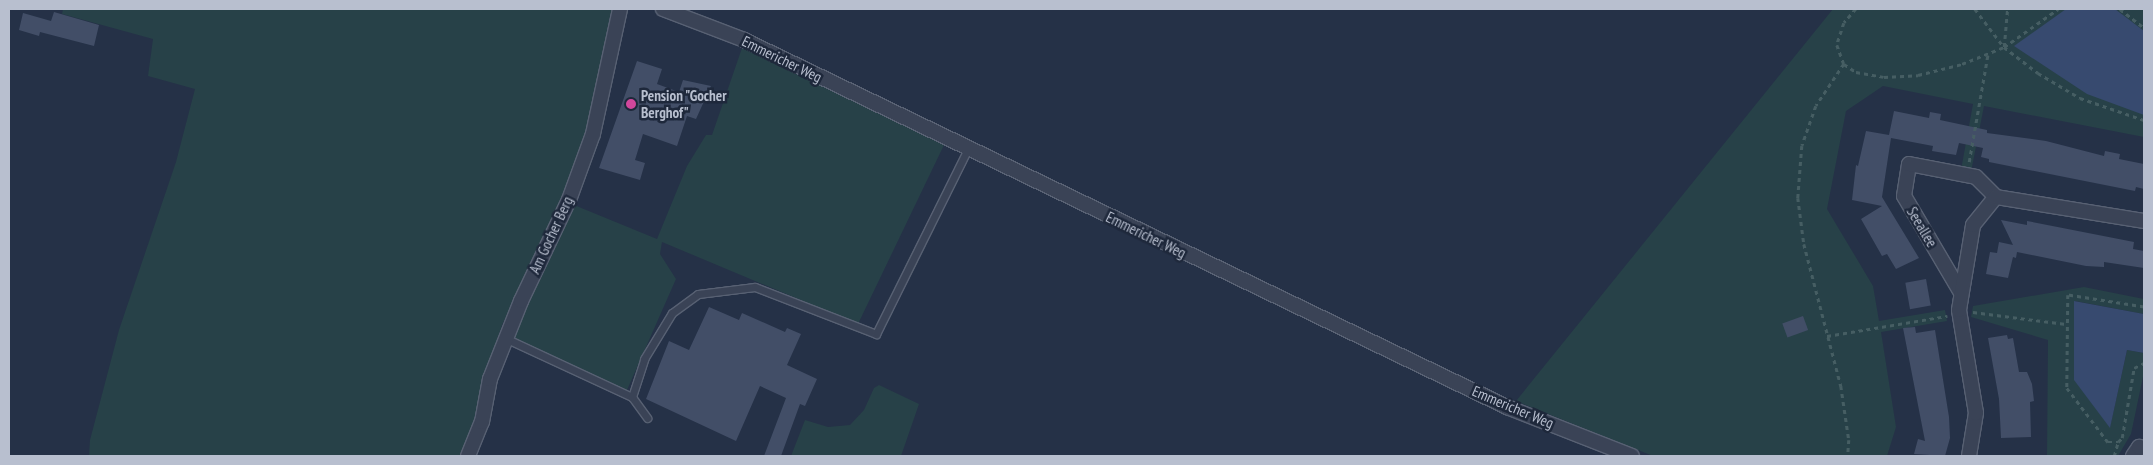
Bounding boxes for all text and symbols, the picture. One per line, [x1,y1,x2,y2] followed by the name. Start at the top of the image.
[739,32,825,86] street label: Emmericher Weg
[641,86,728,121] place label: Pension "Gocher Berghof"
[625,98,637,110] marker: Pension "Gocher Berghof"
[525,194,577,276] street label: Am Gocher Berg
[1903,204,1941,250] street label: Seeallee
[1103,208,1189,262] street label: Emmericher Weg
[1469,382,1557,432] street label: Emmericher Weg

